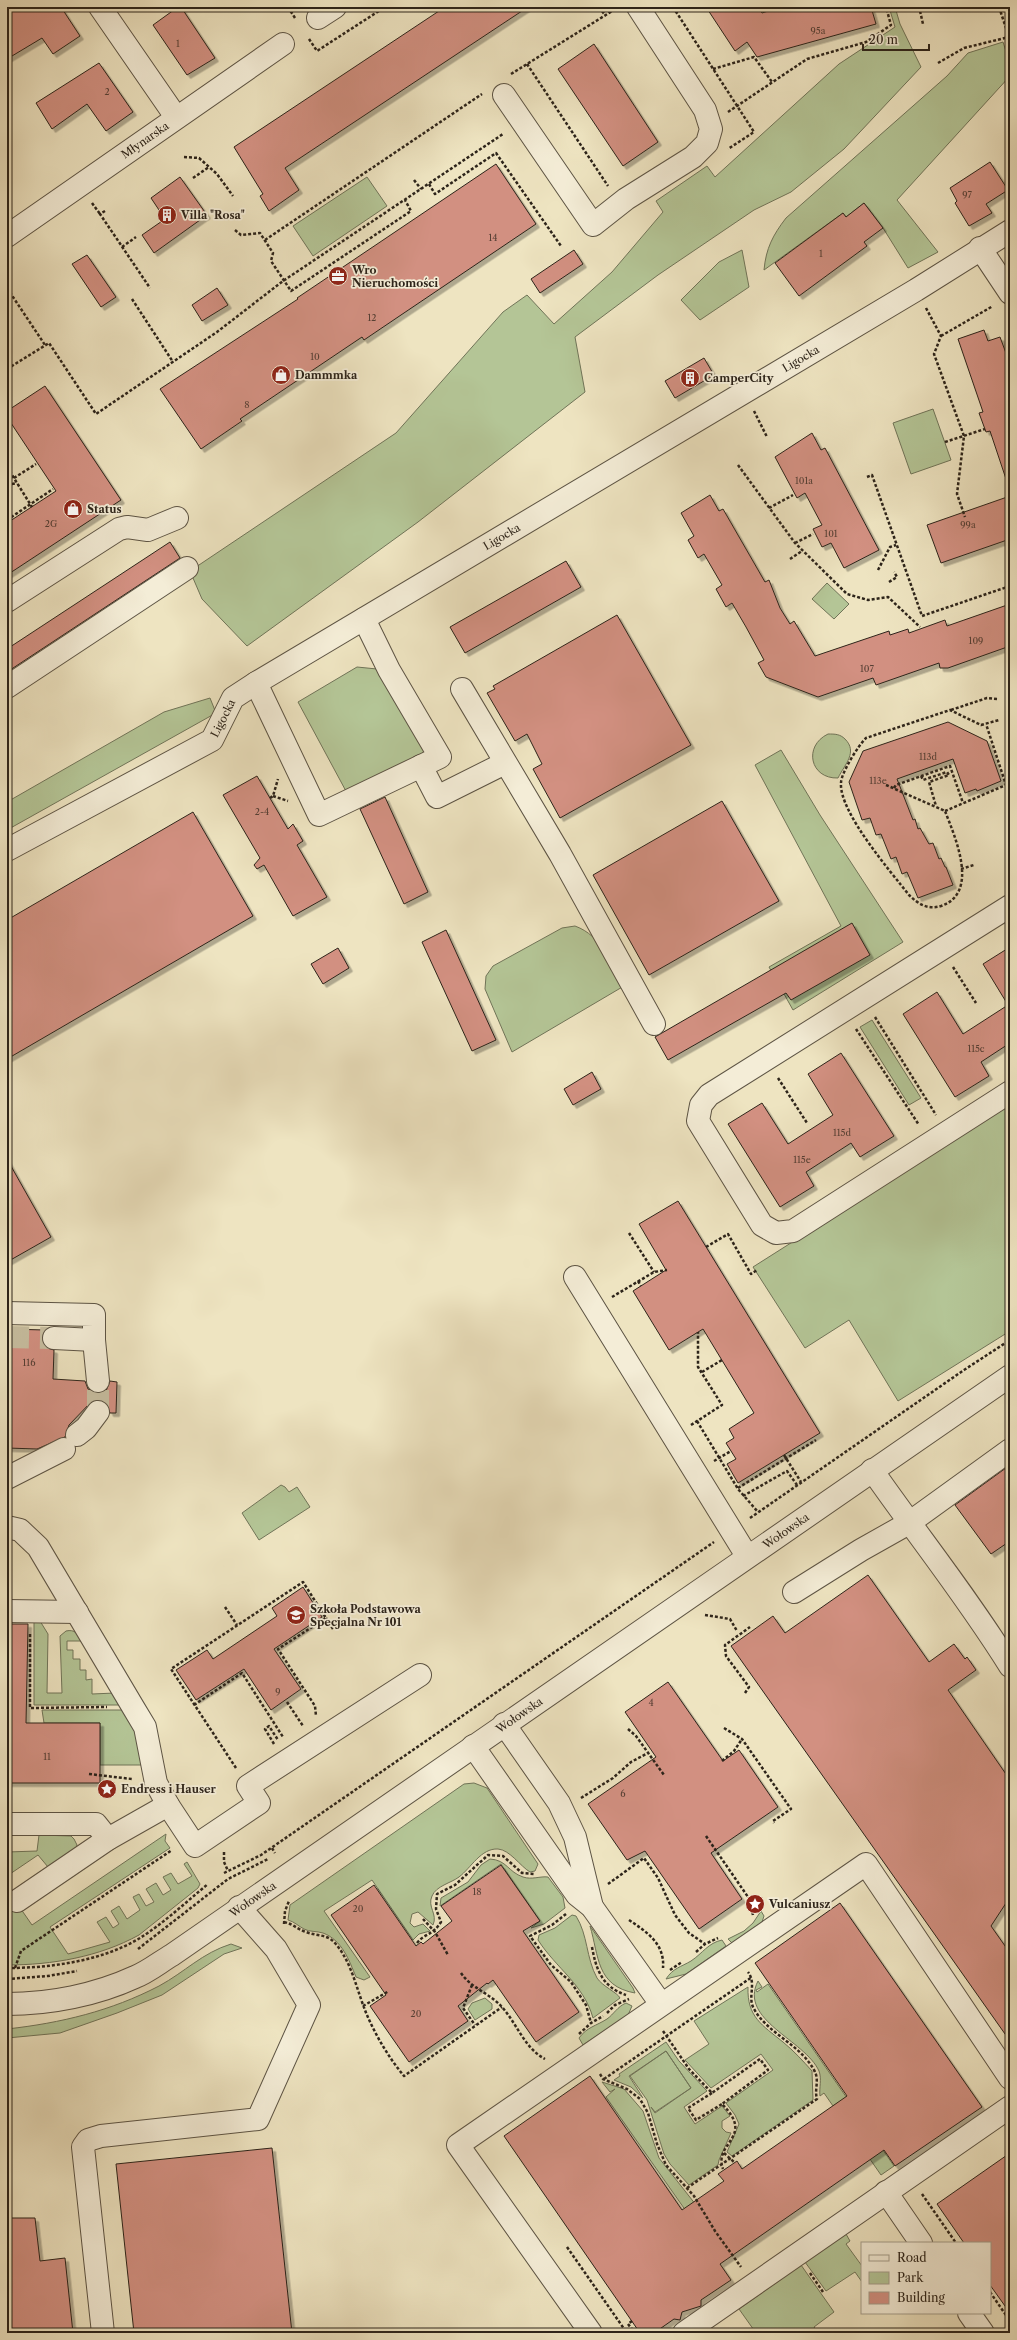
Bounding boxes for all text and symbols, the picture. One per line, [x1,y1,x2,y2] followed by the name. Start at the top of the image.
[811,25,826,36] house number: 95a
[863,26,929,52] scale bar
[869,32,898,47] text: 20 m
[176,38,180,49] house number: 1
[104,86,110,97] house number: 2
[118,119,172,161] street label: Młynarska
[962,189,972,200] house number: 97
[156,204,178,226] building icon: Villa "Rosa"
[180,208,245,222] place label: Villa "Rosa"
[489,232,498,243] house number: 14
[819,248,823,259] house number: 1
[351,263,438,290] place label: Wro Nieruchomości
[327,265,349,287] office icon: Wro Nieruchomości
[368,312,376,323] house number: 12
[780,342,822,375] street label: Ligocka
[310,351,320,362] house number: 10
[270,364,292,386] shop icon: Dammmka
[679,367,701,389] building icon: CamperCity
[295,368,358,382] place label: Dammmka
[704,371,774,385] place label: CamperCity
[244,399,250,410] house number: 8
[795,475,813,486] house number: 101a
[62,498,84,520] shop icon: Status
[87,502,122,516] place label: Status
[45,518,58,529] house number: 2G
[960,519,976,530] house number: 99a
[481,520,523,553] street label: Ligocka
[824,528,838,539] house number: 101
[969,635,983,646] house number: 109
[860,663,875,674] house number: 107
[208,697,238,740] street label: Ligocka
[919,751,938,762] house number: 113d
[869,775,887,786] house number: 113e
[255,806,269,817] house number: 2-4
[967,1043,985,1054] house number: 115c
[833,1127,851,1138] house number: 115d
[793,1154,811,1165] house number: 115e
[23,1357,35,1368] house number: 116
[759,1510,812,1552] street label: Wołowska
[310,1602,421,1629] place label: Szkoła Podstawowa Specjalna Nr 101
[285,1604,307,1626] school or university icon: Szkoła Podstawowa Specjalna Nr 101
[275,1686,281,1697] house number: 9
[493,1694,545,1737] street label: Wołowska
[648,1697,654,1708] house number: 4
[43,1751,51,1762] house number: 11
[96,1778,118,1800] place icon: Endress i Hauser
[121,1782,217,1796] place label: Endress i Hauser
[620,1788,626,1799] house number: 6
[226,1878,279,1921] street label: Wołowska
[472,1886,482,1897] house number: 18
[744,1893,766,1915] place icon: Vulcaniusz
[768,1897,831,1911] place label: Vulcaniusz
[353,1903,364,1914] house number: 20
[411,2008,422,2019] house number: 20
[861,2242,991,2314] legend
[897,2250,927,2265] text: Road
[897,2270,924,2285] text: Park
[897,2290,945,2305] text: Building

